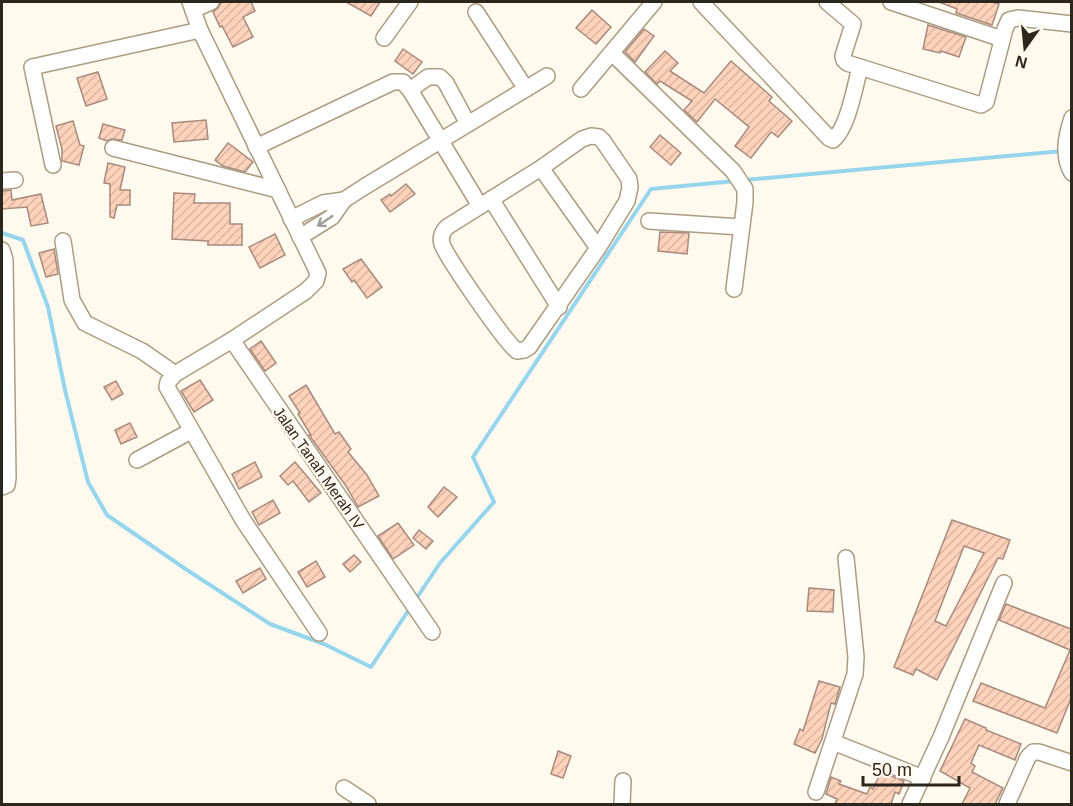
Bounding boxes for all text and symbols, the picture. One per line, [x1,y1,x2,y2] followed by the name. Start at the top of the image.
[995,18,1055,78] north arrow
[1013,52,1029,72] text: N
[317,215,333,227] one-way arrow
[270,403,368,533] street label: Jalan Tanah Merah IV
[863,749,959,787] scale bar
[872,760,912,780] text: 50 m

